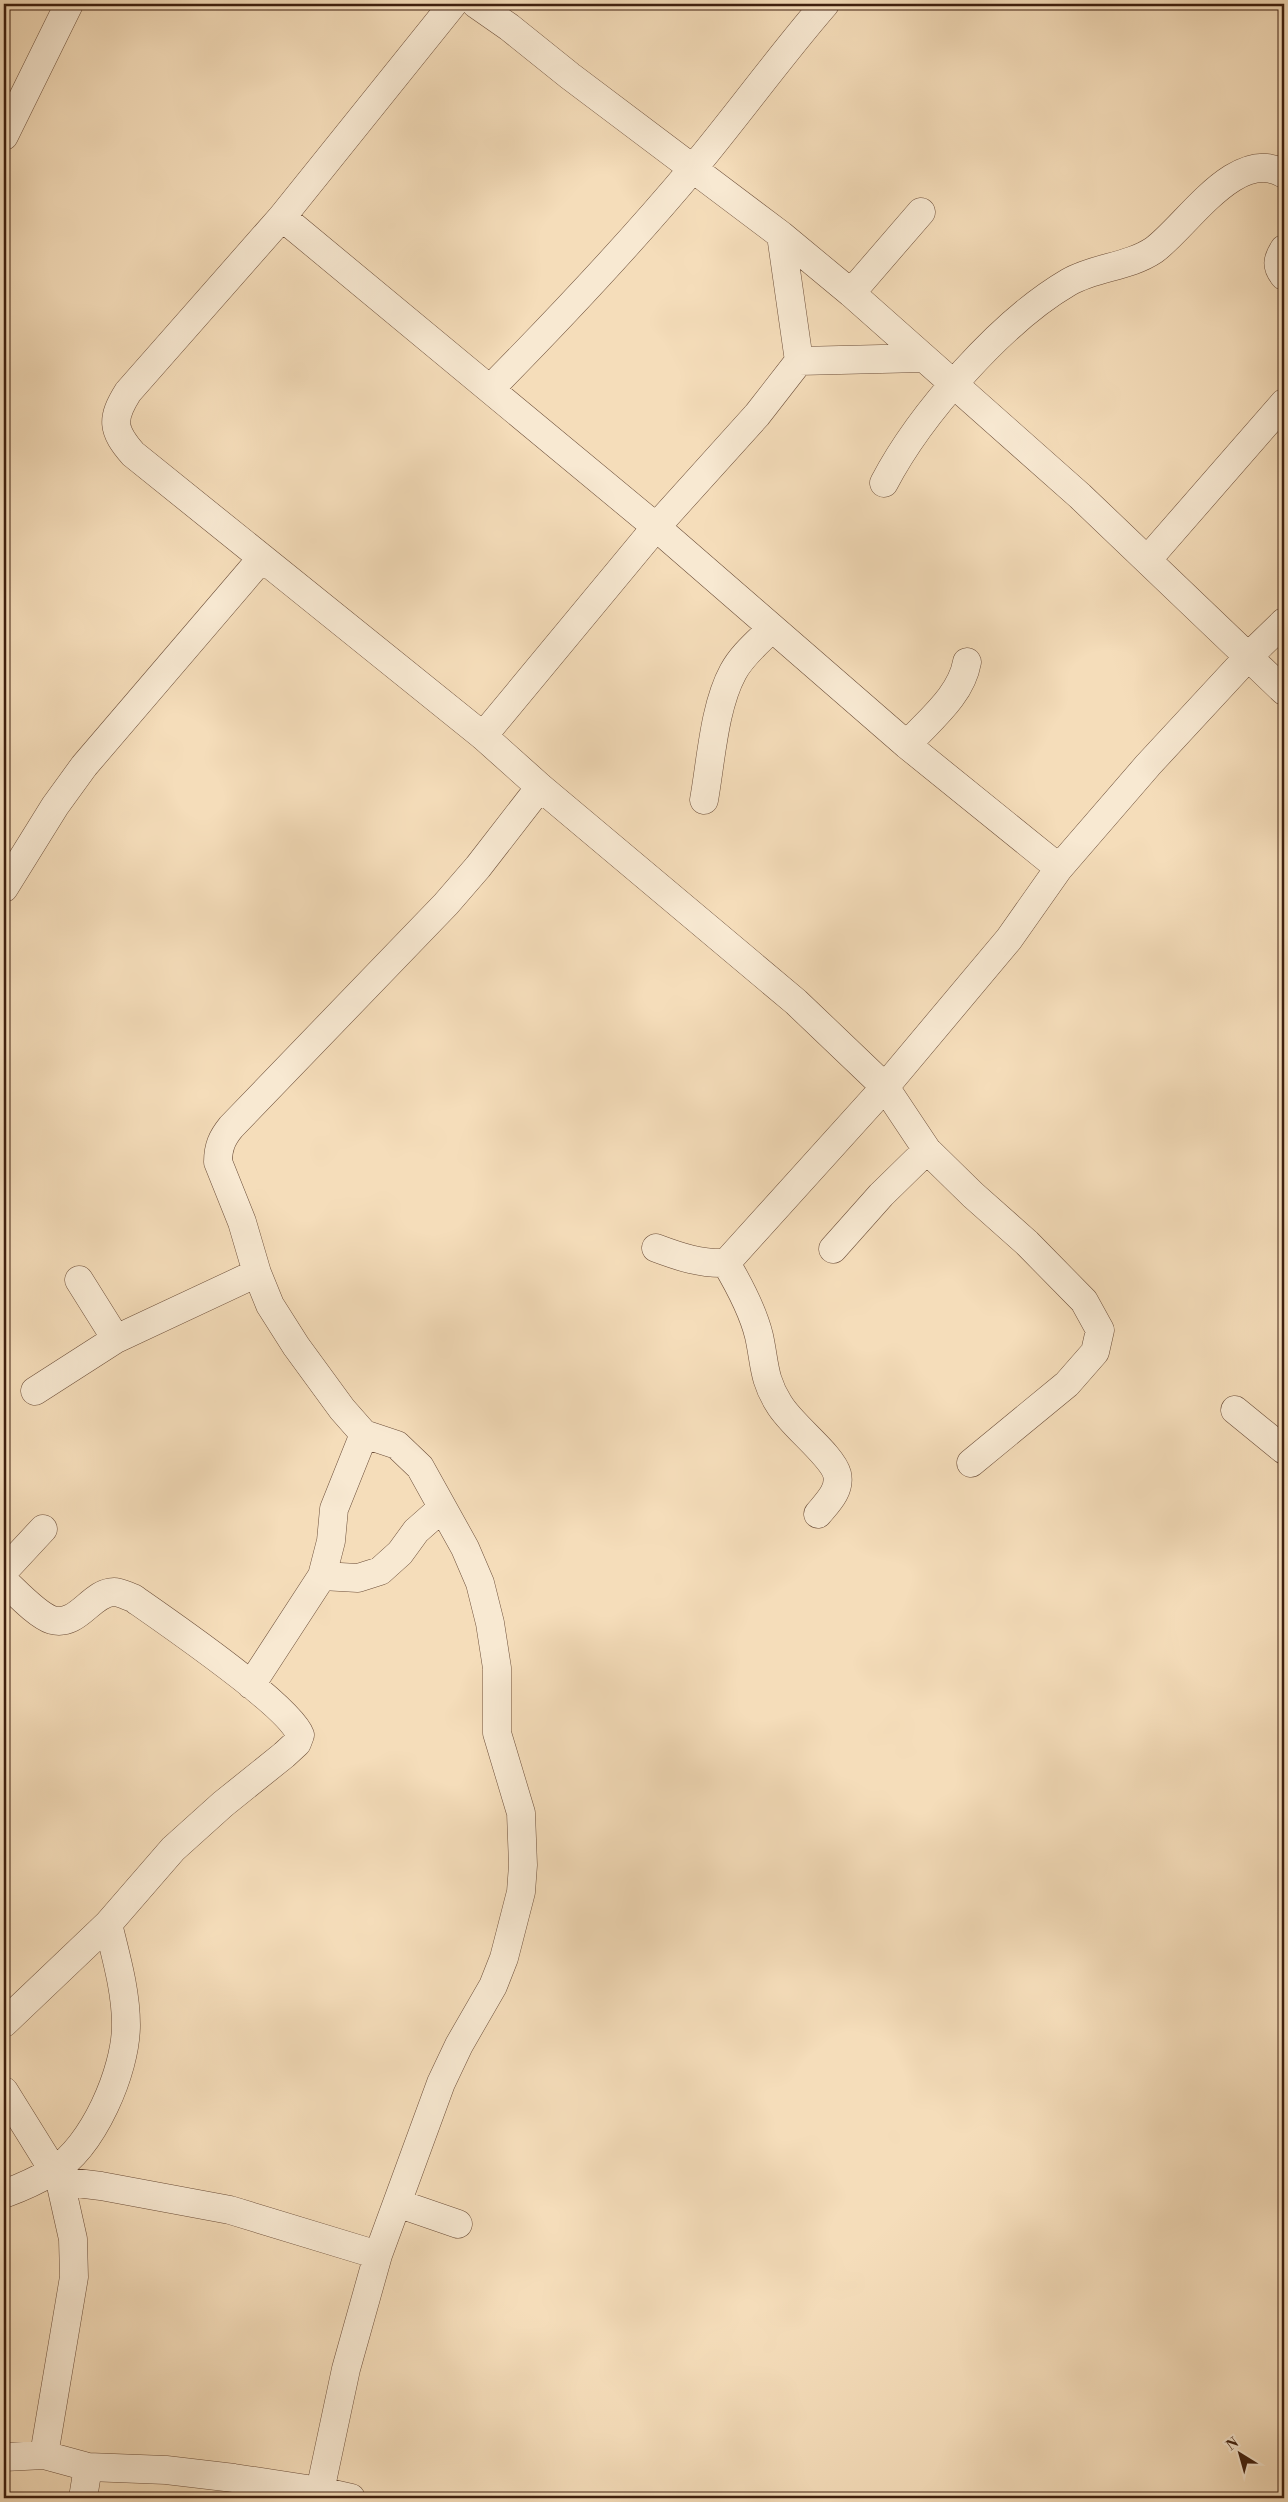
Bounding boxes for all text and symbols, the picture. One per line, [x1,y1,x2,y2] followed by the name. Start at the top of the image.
[1216,2430,1266,2480] north arrow
[1223,2434,1243,2455] text: N

